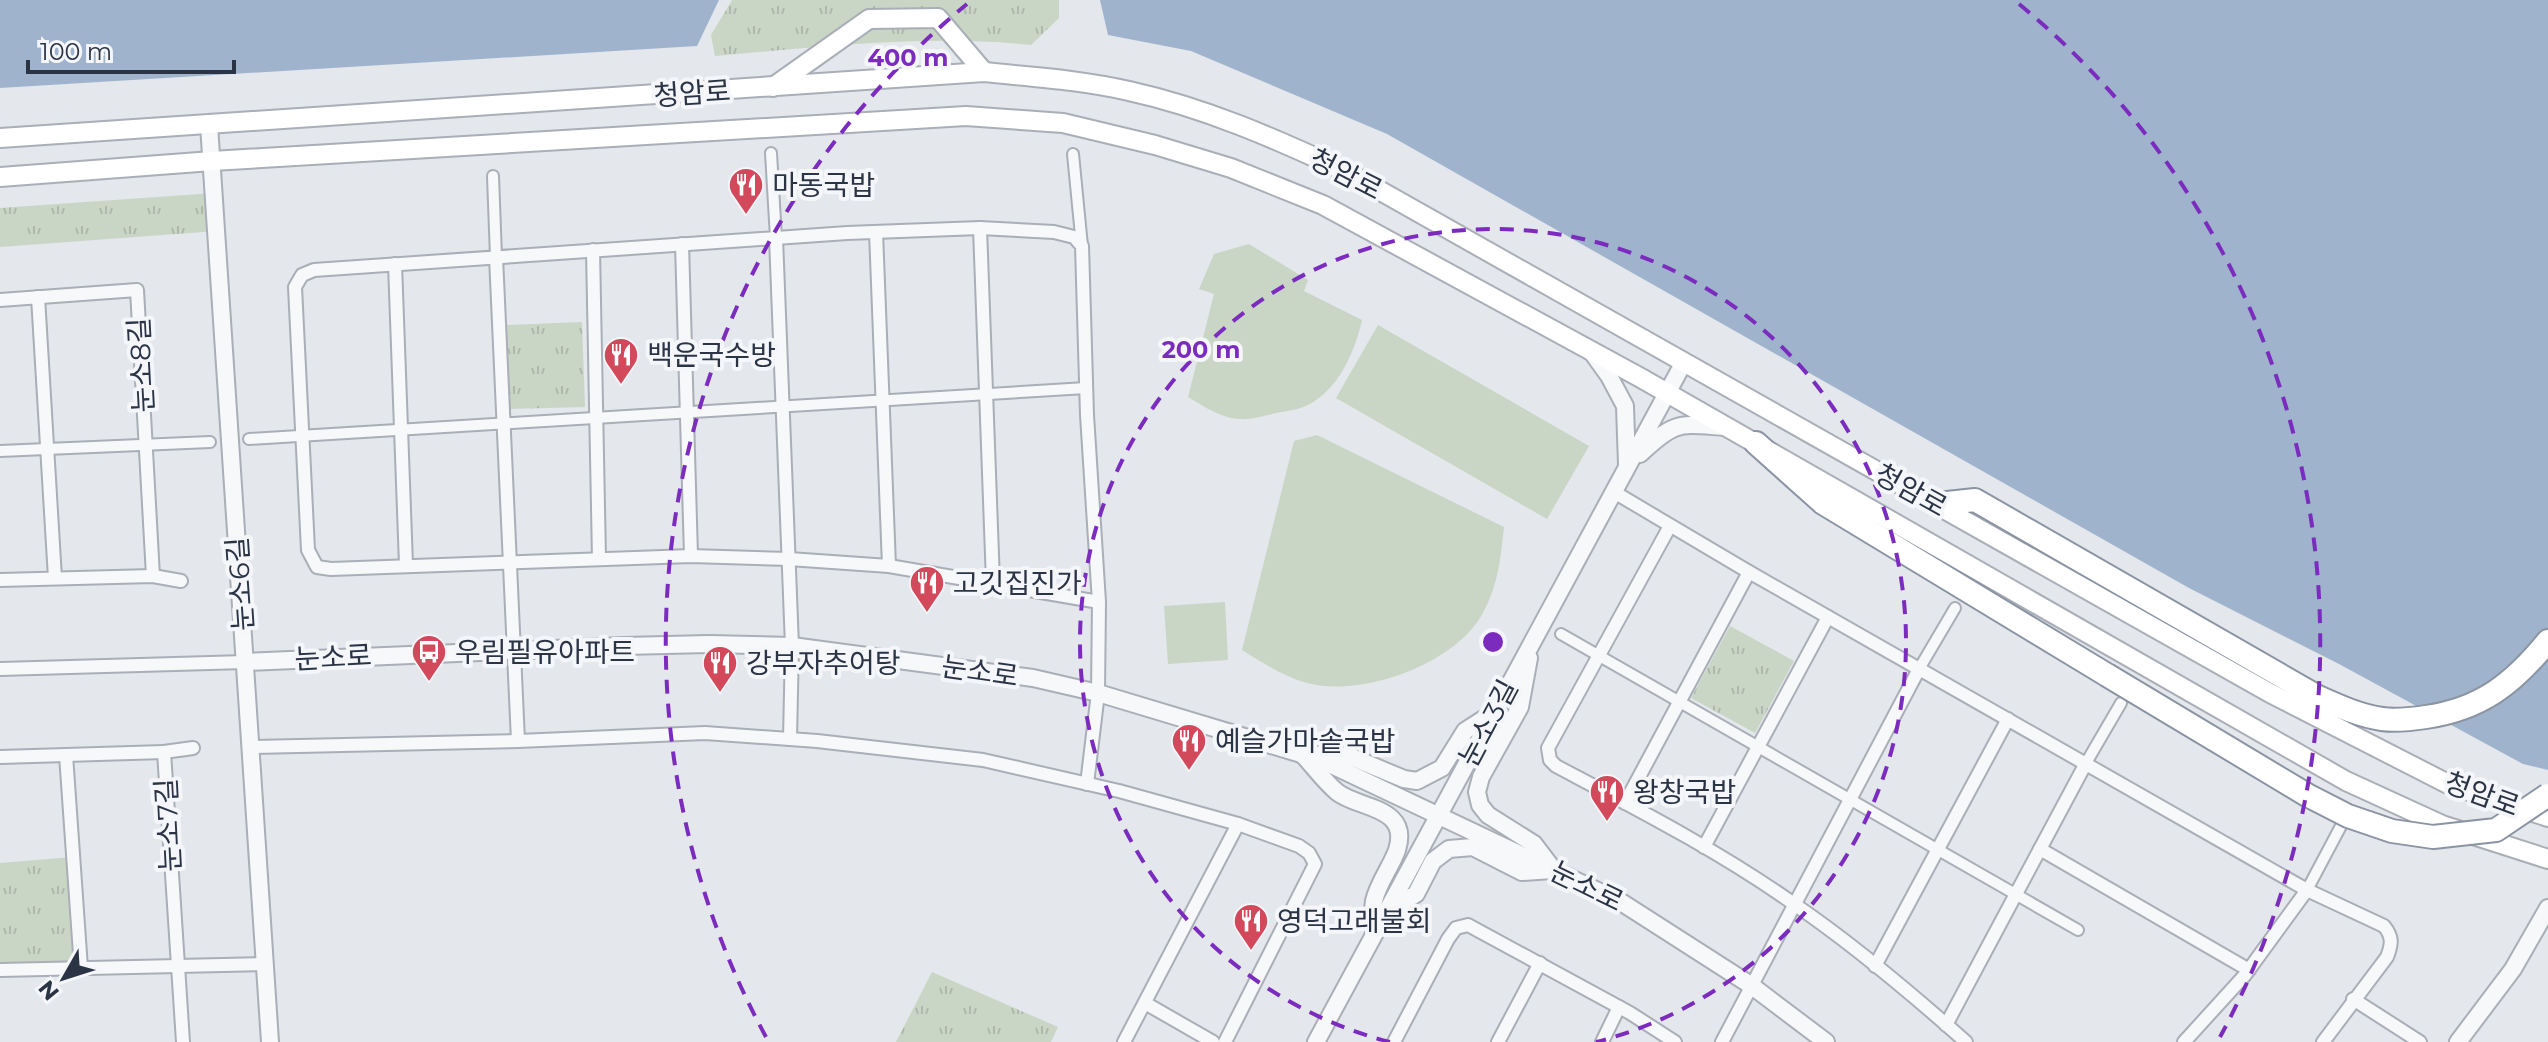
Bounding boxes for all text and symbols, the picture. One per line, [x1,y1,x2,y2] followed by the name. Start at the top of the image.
[28,24,234,74] scale bar
[40,37,112,66] text: 100 m
[867,43,949,72] text: 400 m
[652,73,732,113] street label: 청암로
[1304,141,1388,207] street label: 청암로
[727,166,765,216] restaurant icon: 마동국밥
[772,168,875,202] place label: 마동국밥
[122,317,160,413] street label: 눈소8길
[1162,335,1240,364] text: 200 m
[602,336,640,386] restaurant icon: 백운국수방
[647,338,776,372] place label: 백운국수방
[1869,456,1953,524] street label: 청암로
[220,536,260,632] street label: 눈소6길
[908,564,946,614] restaurant icon: 고깃집진가
[953,566,1082,600] place label: 고깃집진가
[1479,628,1507,656] centre of rings
[410,633,448,683] bus stop icon: 우림필유아파트
[455,635,635,669] place label: 우림필유아파트
[294,638,372,676] street label: 눈소로
[701,644,739,694] restaurant icon: 강부자추어탕
[746,646,901,680] place label: 강부자추어탕
[939,649,1021,693] street label: 눈소로
[1451,674,1525,772] street label: 눈소3길
[1170,722,1208,772] restaurant icon: 예슬가마솥국밥
[1215,724,1395,758] place label: 예슬가마솥국밥
[2440,765,2524,823] street label: 청암로
[1588,773,1626,823] restaurant icon: 왕창국밥
[1633,775,1736,809] place label: 왕창국밥
[149,777,187,873] street label: 눈소7길
[1545,854,1629,918] street label: 눈소로
[1232,902,1270,952] restaurant icon: 영덕고래불회
[1277,904,1432,938] place label: 영덕고래불회
[24,938,104,1018] north arrow
[33,975,65,1006] text: N

